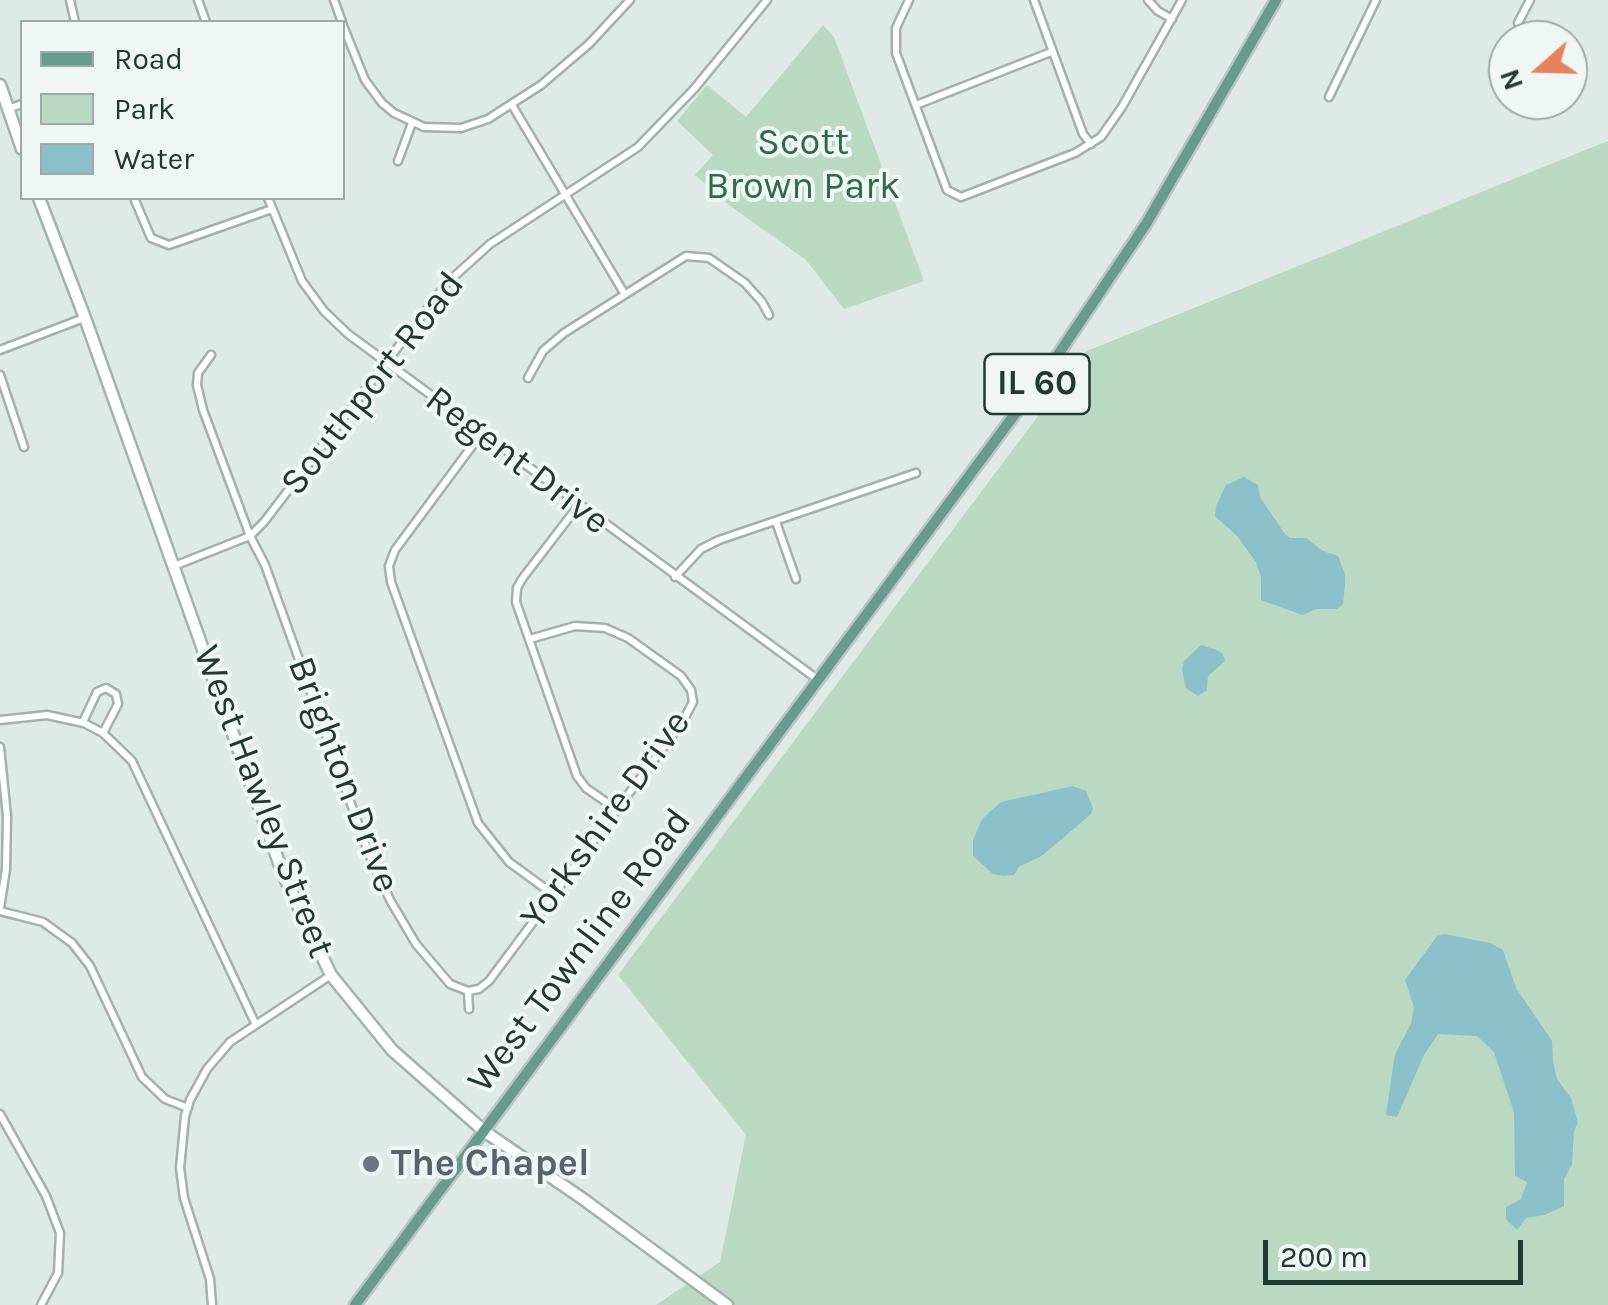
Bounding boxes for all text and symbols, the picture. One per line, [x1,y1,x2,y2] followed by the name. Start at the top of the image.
[20,20,345,200] legend
[1488,20,1588,120] north arrow
[114,41,183,77] text: Road
[1492,65,1530,95] text: N
[114,91,175,127] text: Park
[706,120,900,210] park label: Scott Brown Park
[114,141,194,177] text: Water
[271,263,475,505] street label: Southport Road
[984,354,1090,414] road number: IL 60
[416,377,618,545] street label: Regent Drive
[182,640,344,964] street label: West Hawley Street
[277,651,409,899] street label: Brighton Drive
[511,702,701,938] street label: Yorkshire Drive
[458,800,702,1102] street label: West Townline Road
[391,1141,589,1187] place label: The Chapel
[360,1153,382,1175] marker: The Chapel
[1268,1220,1528,1282] scale bar
[1280,1239,1368,1275] text: 200 m

